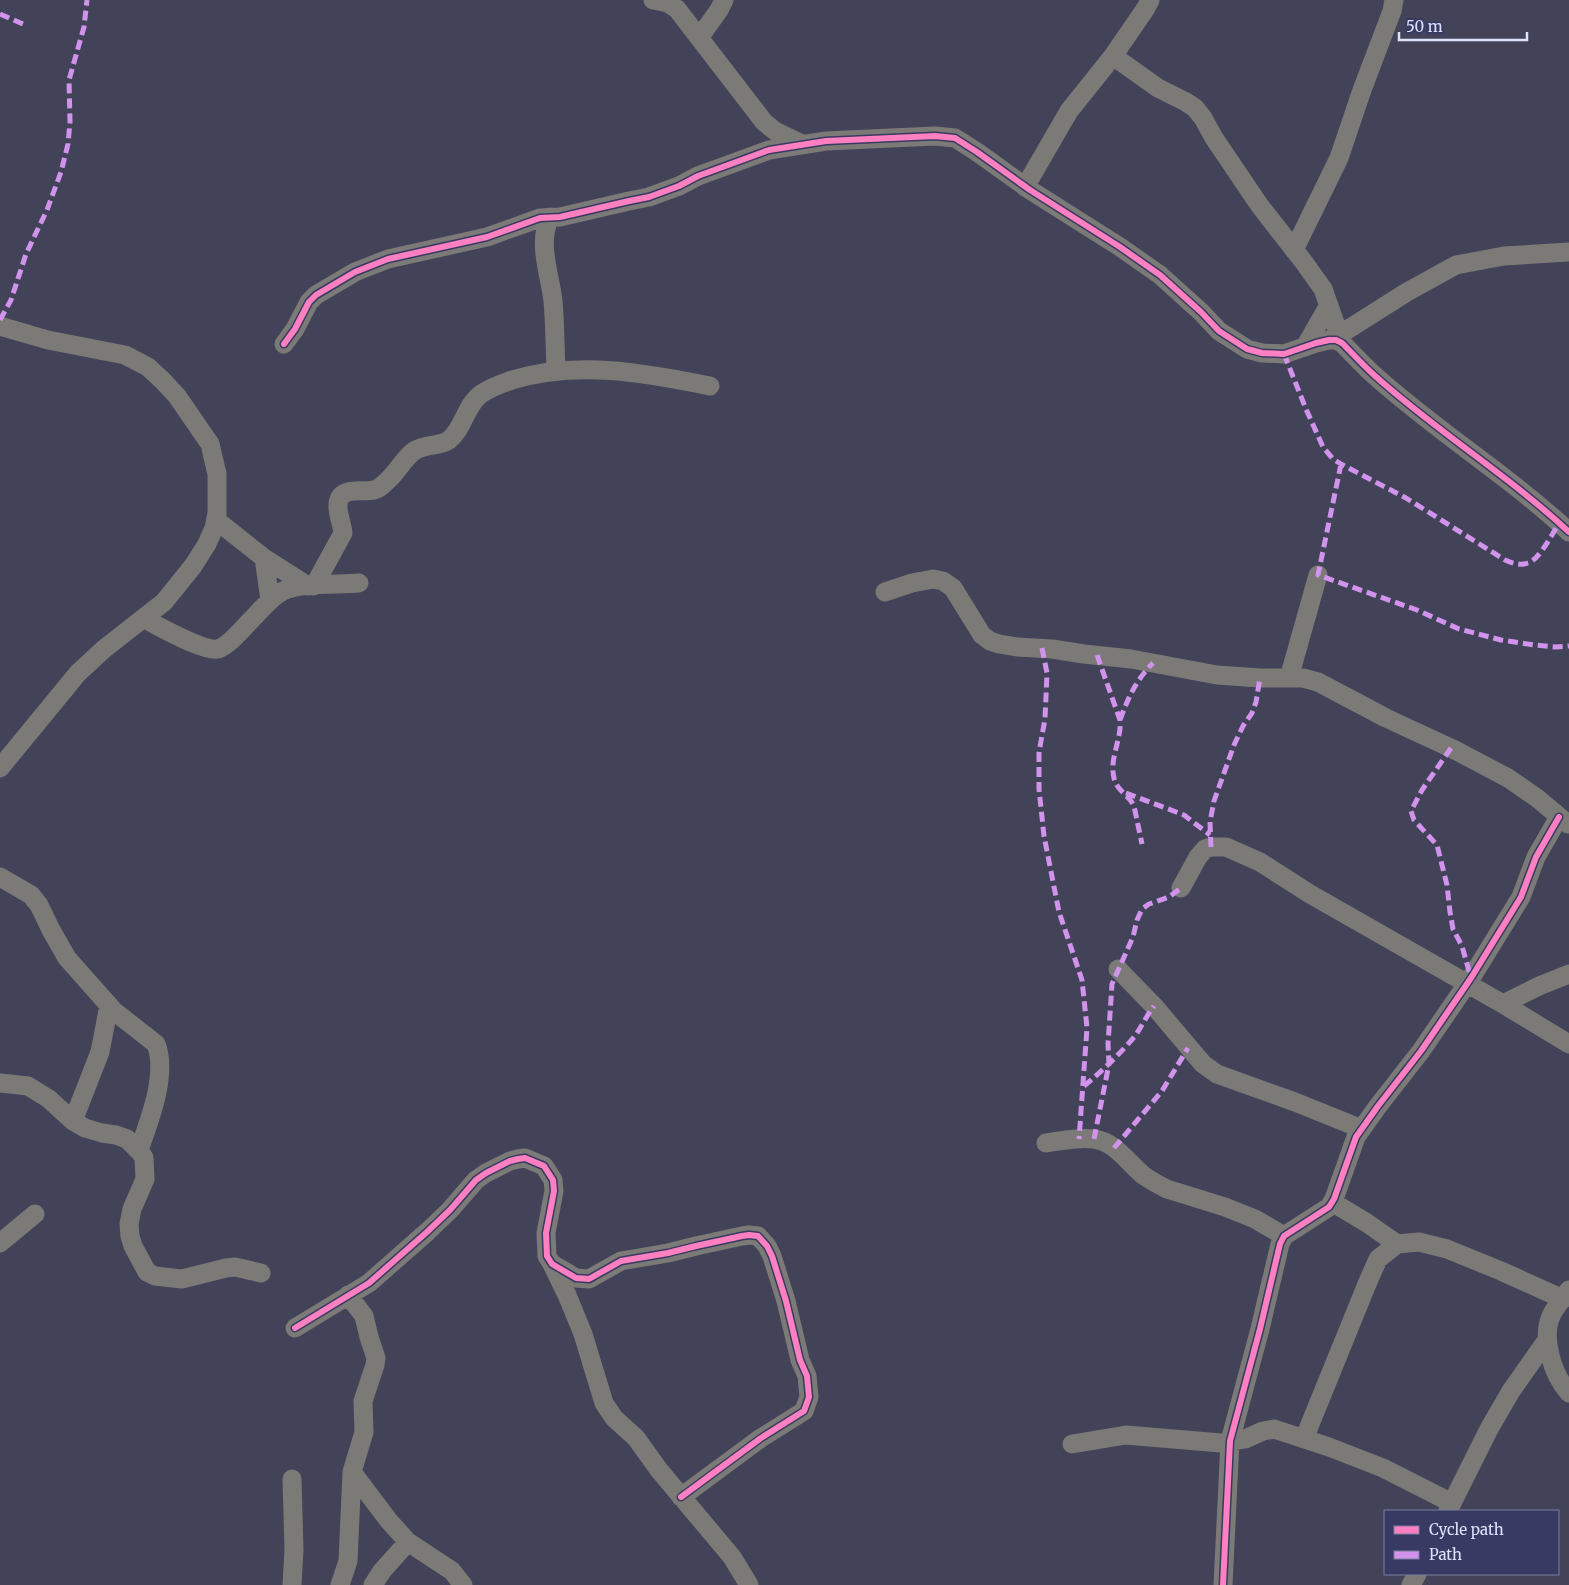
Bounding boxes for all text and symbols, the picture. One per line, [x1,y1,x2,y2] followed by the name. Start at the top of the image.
[1399,10,1526,42] scale bar
[1406,17,1443,36] text: 50 m
[1384,1510,1559,1575] legend
[1429,1520,1504,1539] text: Cycle path
[1429,1545,1462,1564] text: Path

